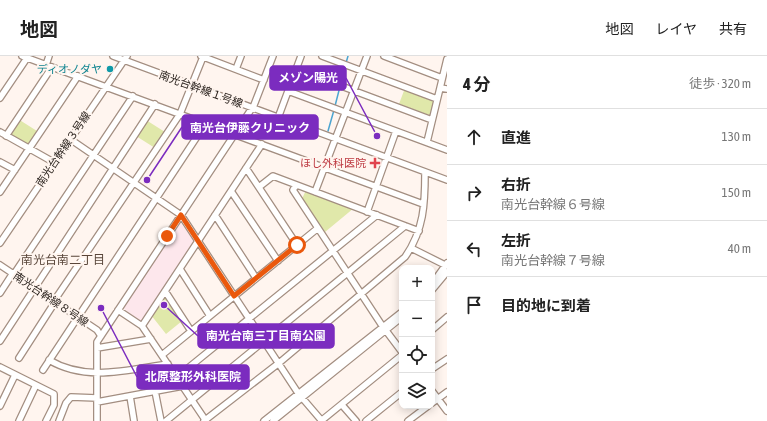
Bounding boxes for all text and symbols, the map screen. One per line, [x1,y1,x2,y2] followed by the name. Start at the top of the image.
[20,18,58,40] text: 地図
[605,21,633,37] text: 地図
[655,21,697,37] text: レイヤ
[719,21,747,37] text: 共有
[37,63,102,75] place label: ディオノダヤ
[105,64,115,74] marker: ディオノダヤ
[270,66,346,90] callout: メゾン陽光
[158,68,244,110] street label: 南光台幹線１号線
[278,71,338,85] text: メゾン陽光
[463,74,490,94] text: 4 分
[689,76,751,91] text: 徒歩 · 320 m
[33,109,93,189] street label: 南光台幹線３号線
[182,115,318,139] callout: 南光台伊藤クリニック
[190,121,310,135] text: 南光台伊藤クリニック
[463,126,485,148] icon: ahead
[501,129,531,146] text: 直進
[722,129,751,144] text: 130 m
[300,157,366,169] place label: ほし外科医院
[369,157,381,169] marker: ほし外科医院
[501,176,531,193] text: 右折
[463,182,485,204] icon: right
[722,185,751,200] text: 150 m
[501,197,605,212] text: 南光台幹線６号線
[158,227,176,245] route end
[501,232,531,249] text: 左折
[288,236,306,254] route start
[463,238,485,260] icon: left
[728,241,751,256] text: 40 m
[21,253,105,267] district label: 南光台南二丁目
[501,253,605,268] text: 南光台幹線７号線
[399,265,435,409] map controls
[399,265,435,301] button: +
[11,269,91,329] street label: 南光台幹線８号線
[463,294,485,316] icon: arrive
[501,297,591,314] text: 目的地に到着
[399,301,435,337] button: −
[198,324,334,348] callout: 南光台南三丁目南公園
[206,329,326,343] text: 南光台南三丁目南公園
[399,337,435,373] button: locate
[137,365,249,389] callout: 北原整形外科医院
[145,370,241,384] text: 北原整形外科医院
[399,373,435,409] button: layers

